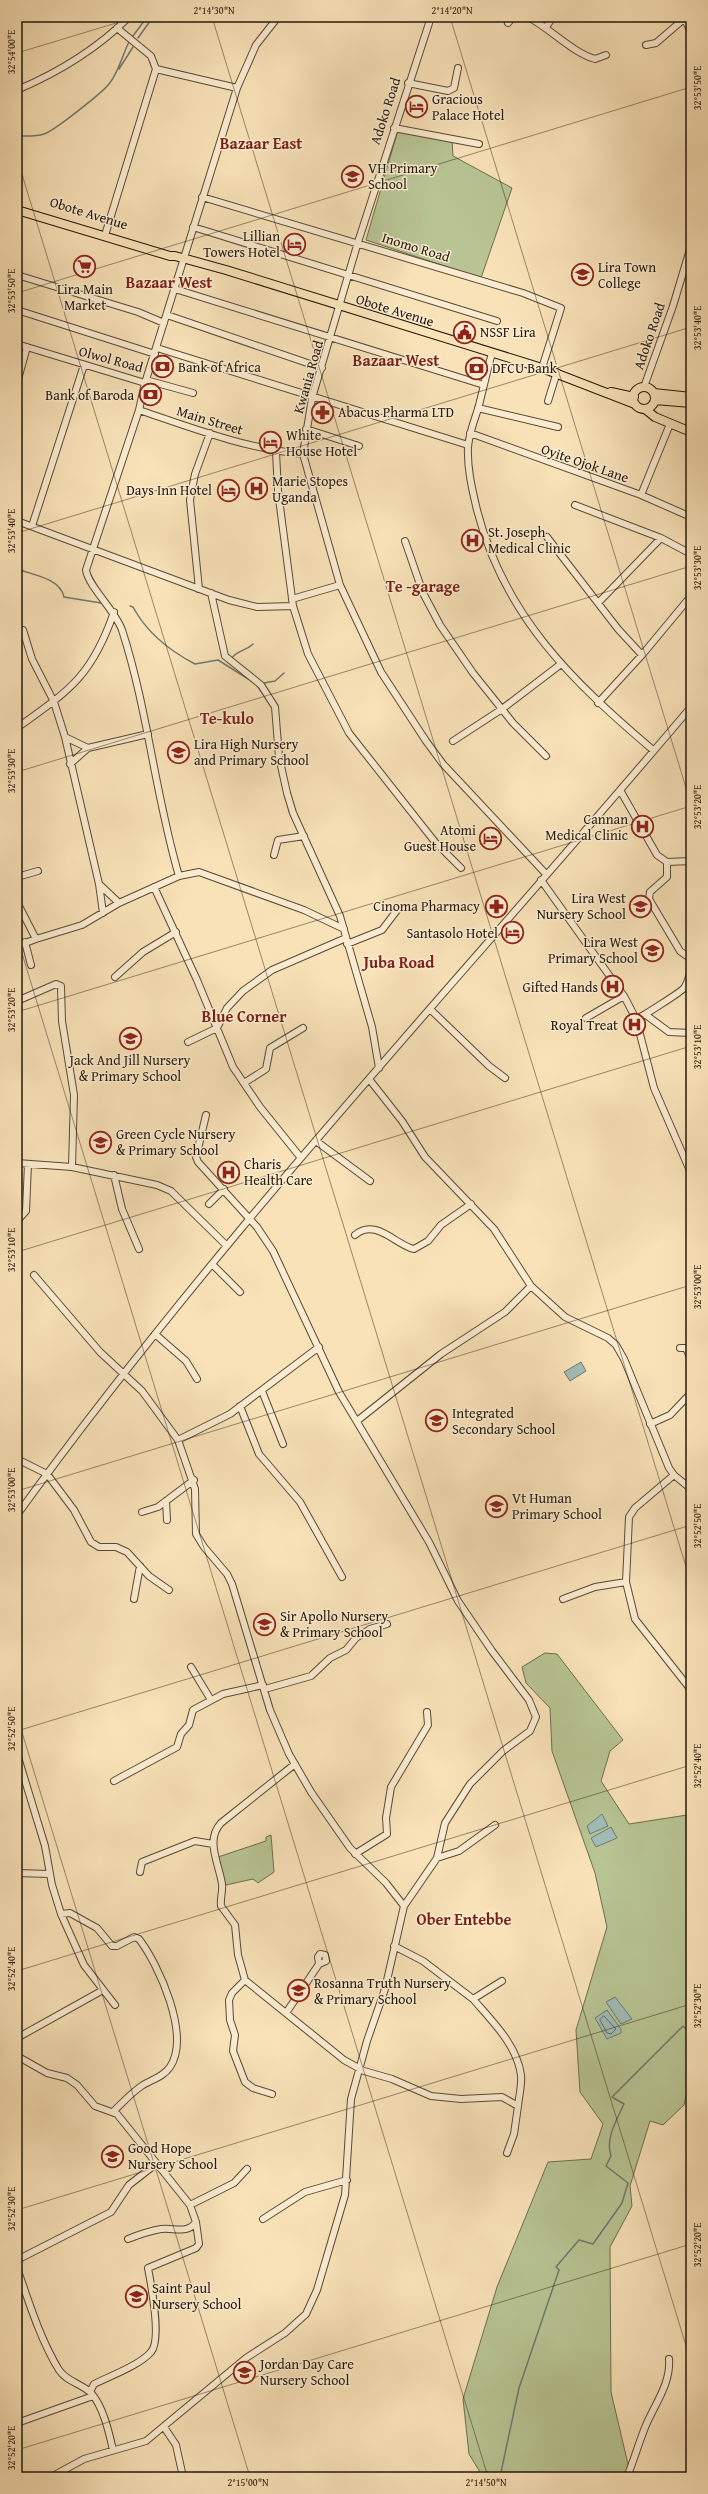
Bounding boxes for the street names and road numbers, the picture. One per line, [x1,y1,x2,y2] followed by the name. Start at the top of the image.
[365,74,405,147] street label: Adoko Road
[48,192,131,234] street label: Obote Avenue
[379,227,453,267] street label: Inomo Road
[354,289,437,331] street label: Obote Avenue
[628,299,670,372] street label: Adoko Road
[288,337,328,416] street label: Kwania Road
[77,341,146,377] street label: Olwol Road
[174,400,246,440] street label: Main Street
[538,439,632,487] street label: Oyite Ojok Lane

